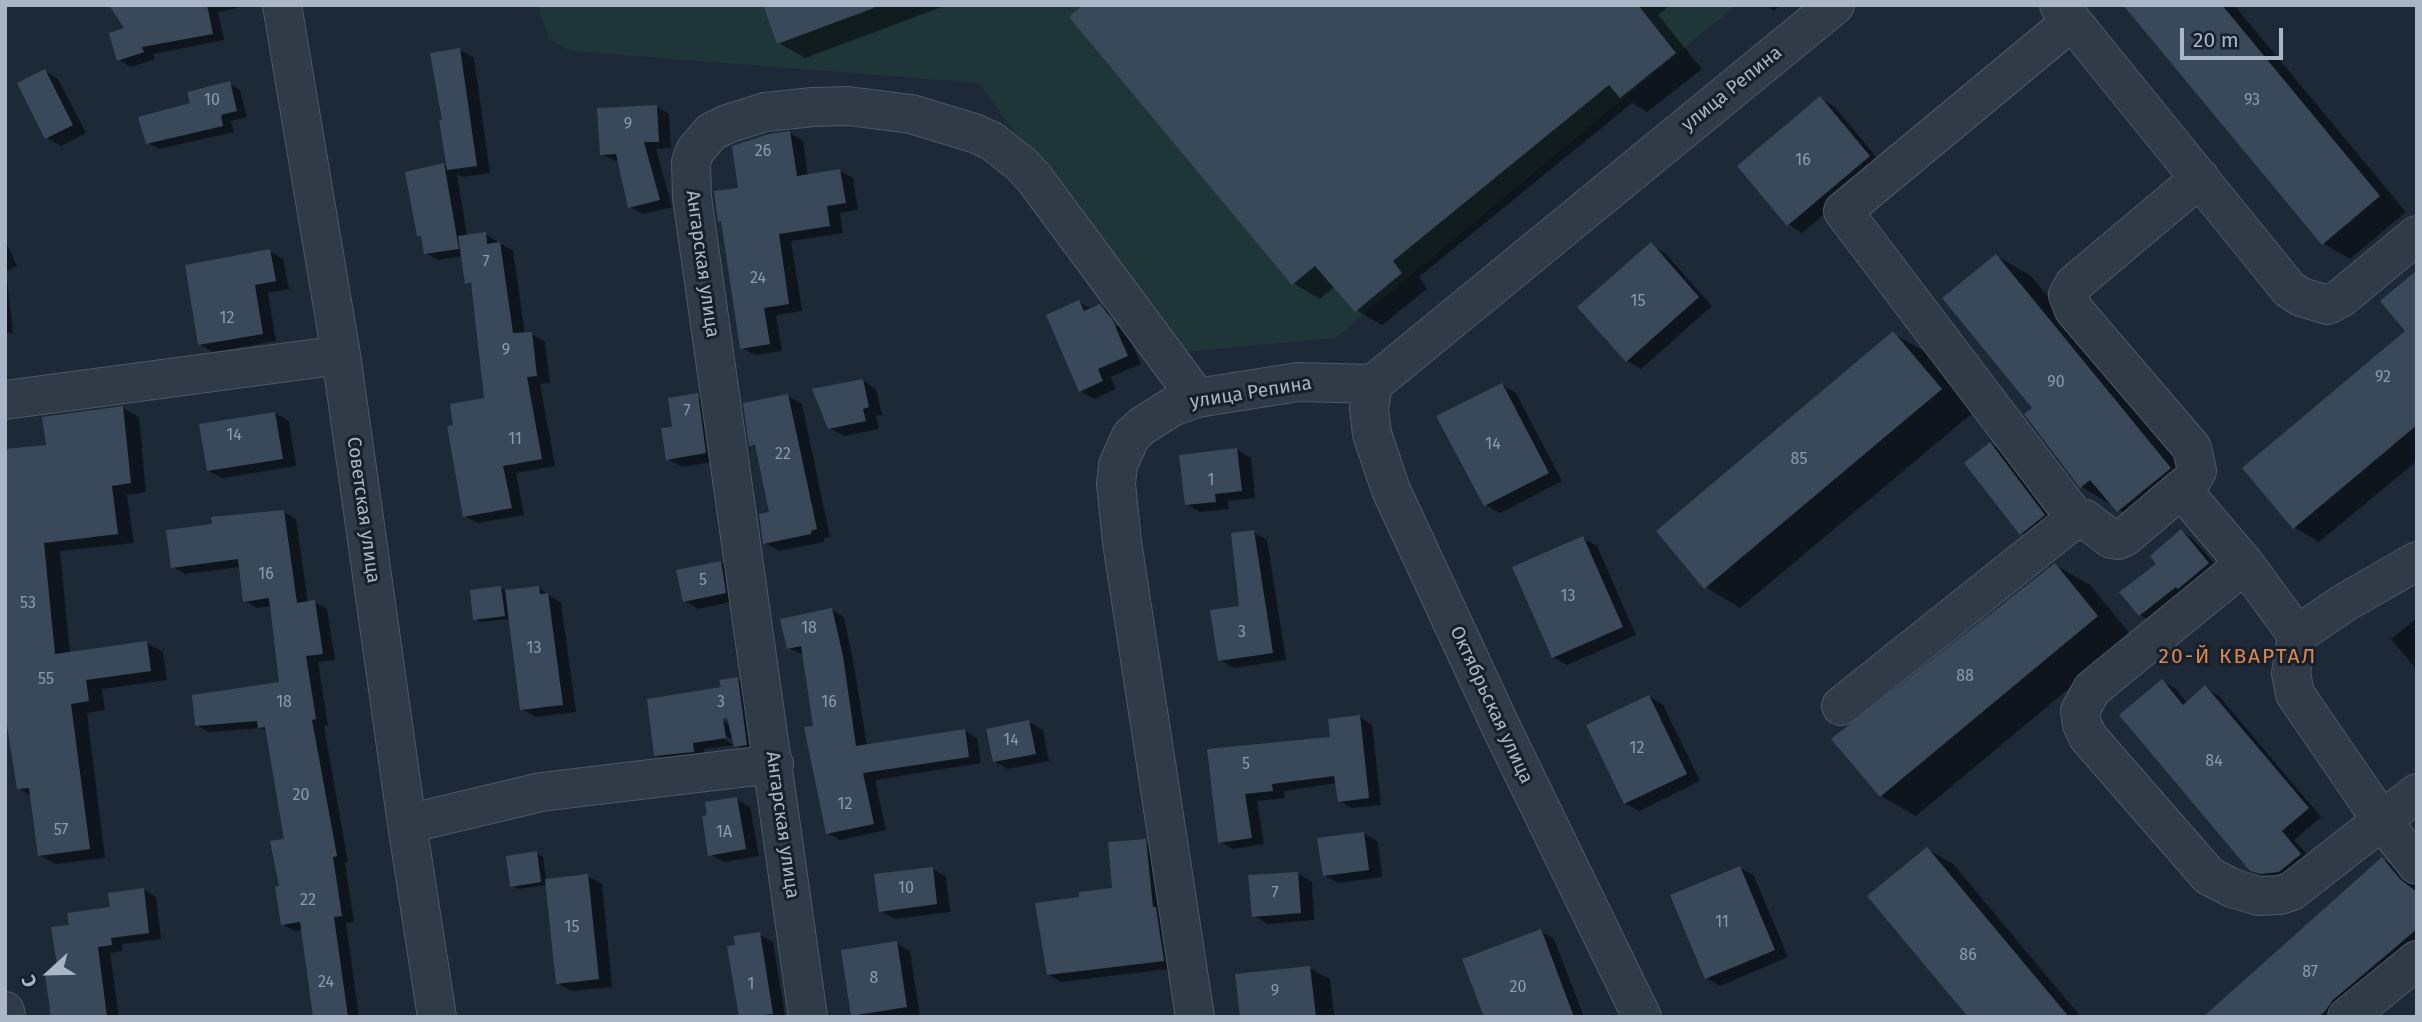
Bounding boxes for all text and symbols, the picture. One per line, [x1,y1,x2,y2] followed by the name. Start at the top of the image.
[2184,14,2287,58] scale bar
[2193,27,2239,53] text: 20 m
[1677,41,1787,137] street label: улица Репина
[204,91,220,111] house number: 10
[2244,91,2260,111] house number: 93
[624,115,632,135] house number: 9
[755,142,771,162] house number: 26
[1795,151,1811,171] house number: 16
[680,189,724,339] street label: Ангарская улица
[482,253,490,273] house number: 7
[750,269,766,289] house number: 24
[1631,292,1645,312] house number: 15
[220,309,234,329] house number: 12
[502,341,510,361] house number: 9
[2375,368,2391,388] house number: 92
[1188,372,1314,414] street label: улица Репина
[2047,373,2065,393] house number: 90
[683,402,691,422] house number: 7
[226,426,242,446] house number: 14
[508,430,522,450] house number: 11
[341,435,385,585] street label: Советская улица
[1485,435,1501,455] house number: 14
[775,445,791,465] house number: 22
[1791,450,1807,470] house number: 85
[1208,471,1214,491] house number: 1
[258,565,274,585] house number: 16
[699,571,707,591] house number: 5
[1561,587,1575,607] house number: 13
[20,594,36,614] house number: 53
[801,619,817,639] house number: 18
[1238,623,1246,643] house number: 3
[1444,623,1538,787] street label: Октябрьская улица
[527,639,541,659] house number: 13
[2160,644,2316,670] district label: 20-Й КВАРТАЛ
[1956,667,1974,687] house number: 88
[38,670,54,690] house number: 55
[276,693,292,713] house number: 18
[717,693,725,713] house number: 3
[821,693,837,713] house number: 16
[1003,731,1019,751] house number: 14
[1630,739,1644,759] house number: 12
[760,750,804,900] street label: Ангарская улица
[2205,752,2223,772] house number: 84
[1242,755,1250,775] house number: 5
[293,786,309,806] house number: 20
[838,795,852,815] house number: 12
[54,821,68,841] house number: 57
[716,823,732,843] house number: 1А
[898,879,914,899] house number: 10
[1271,884,1279,904] house number: 7
[300,891,316,911] house number: 22
[1715,913,1729,933] house number: 11
[565,918,579,938] house number: 15
[14,938,84,1008] north arrow
[1959,946,1977,966] house number: 86
[2302,963,2318,983] house number: 87
[870,969,878,989] house number: 8
[16,972,42,990] text: С
[318,973,334,993] house number: 24
[748,975,754,995] house number: 1
[1510,978,1526,998] house number: 20
[1271,982,1279,1002] house number: 9

